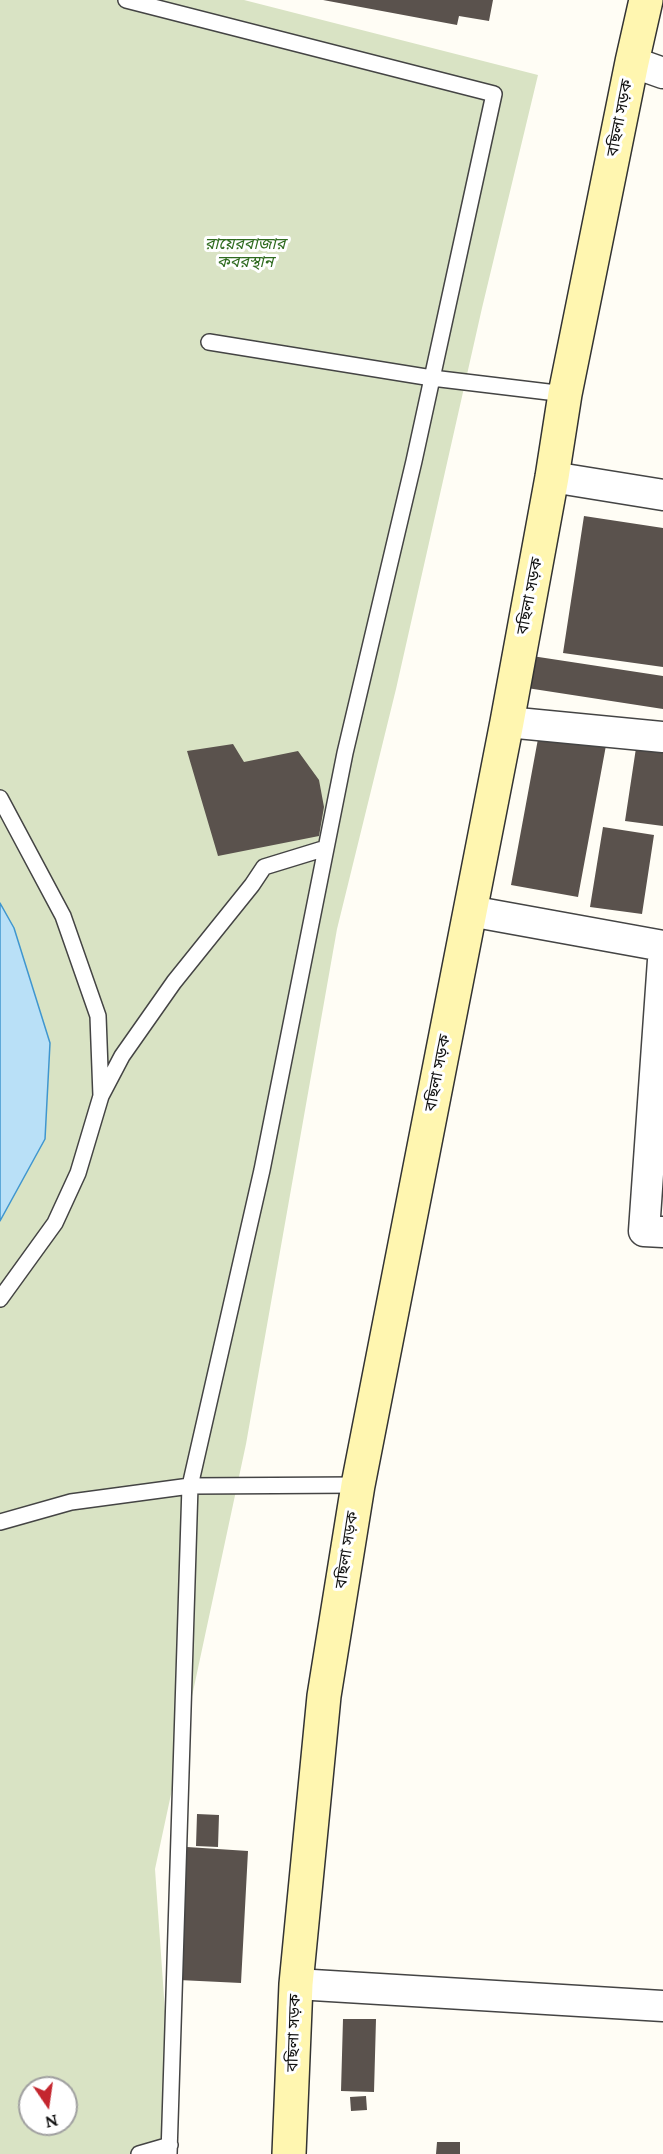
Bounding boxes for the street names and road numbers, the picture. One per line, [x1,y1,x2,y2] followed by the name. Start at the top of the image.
[603,78,637,158] street label: বছিলা সড়ক
[513,556,547,636] street label: বছিলা সড়ক
[421,1033,455,1113] street label: বছিলা সড়ক
[331,1510,363,1590] street label: বছিলা সড়ক
[283,1994,305,2072] street label: বছিলা সড়ক

